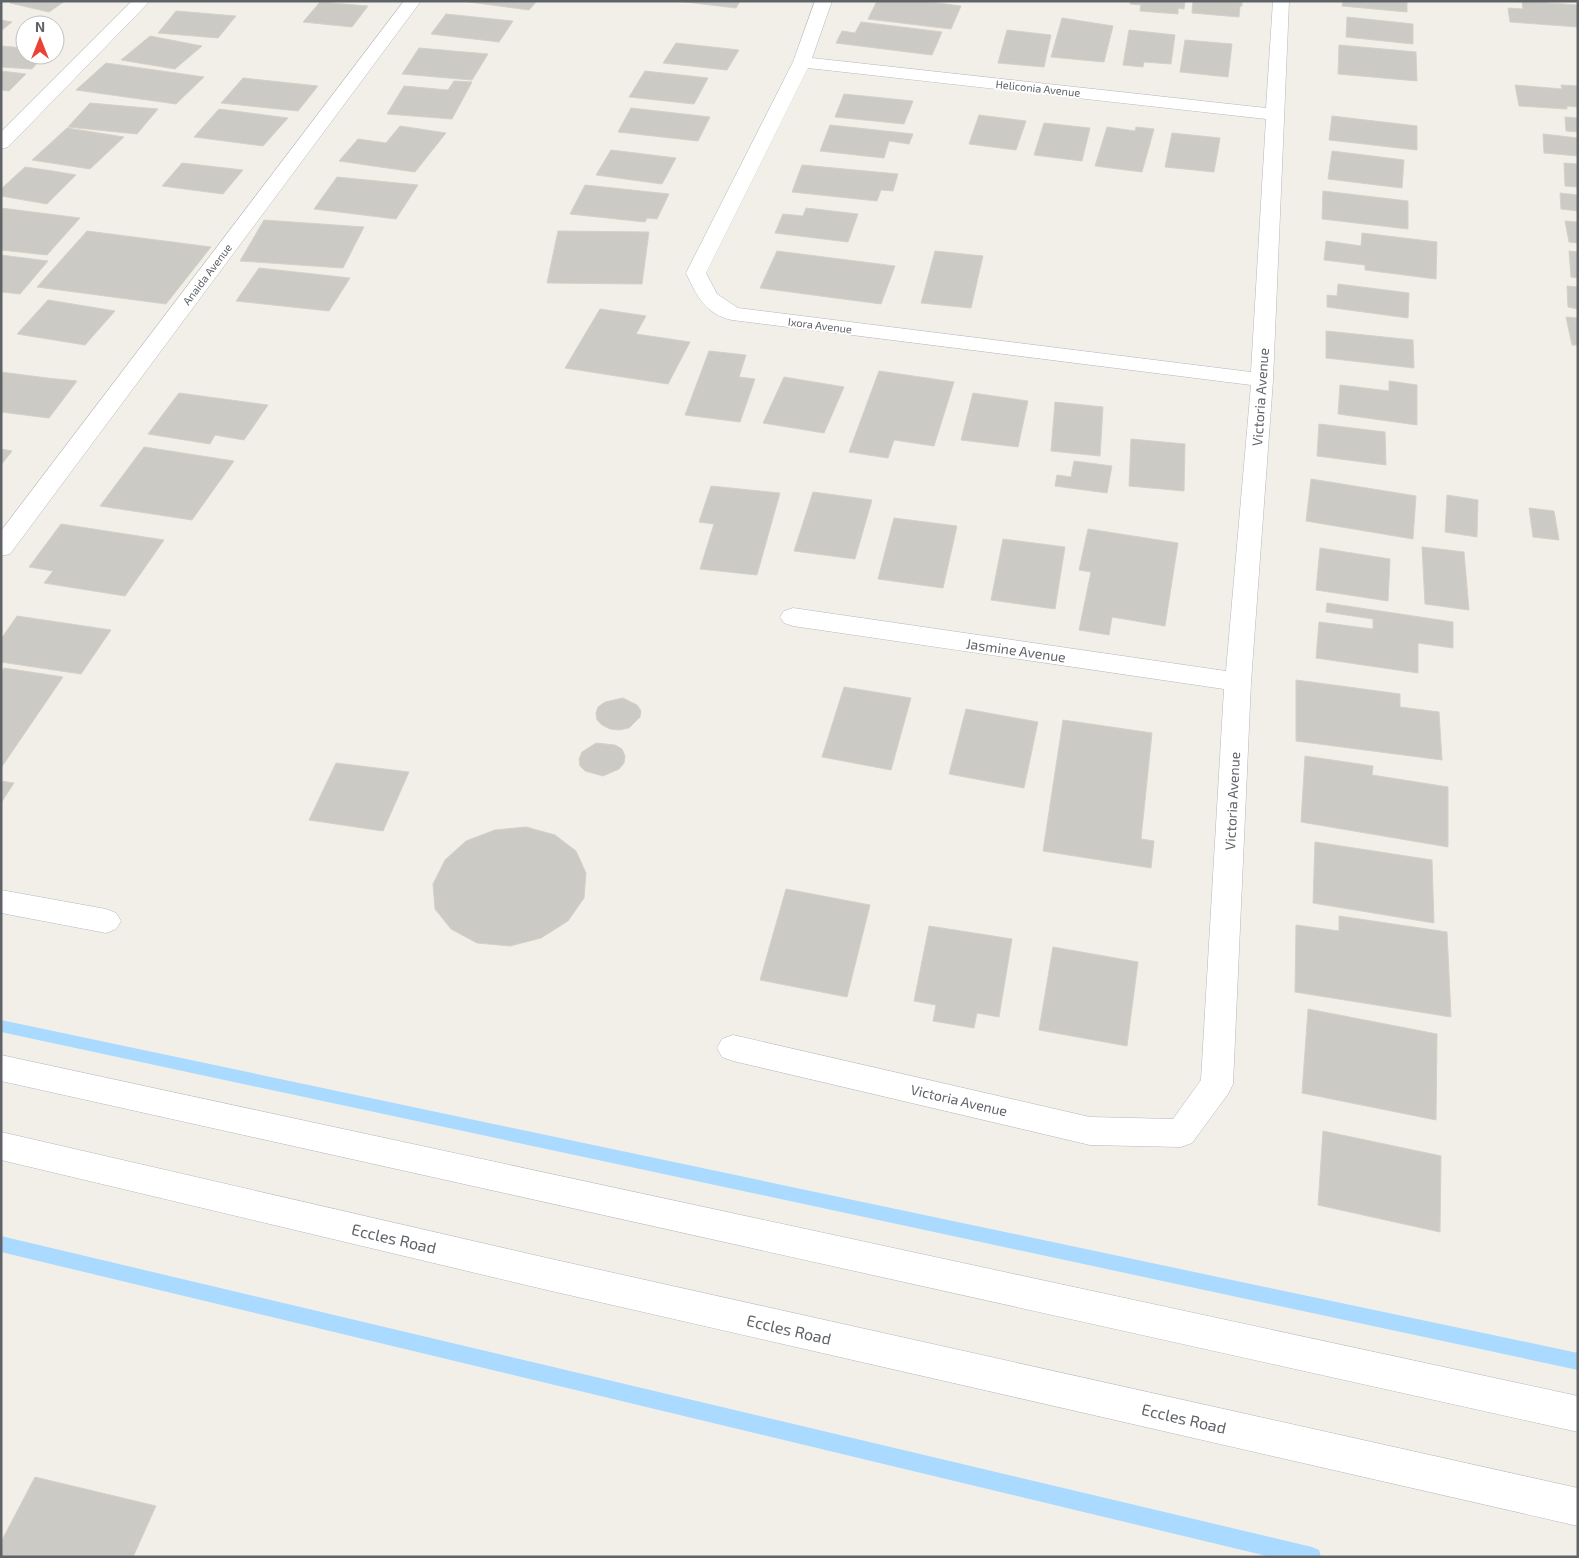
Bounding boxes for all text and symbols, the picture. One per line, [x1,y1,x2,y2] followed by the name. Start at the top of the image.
[15,15,65,65] north arrow
[35,18,45,35] text: N
[995,77,1081,99] street label: Heliconia Avenue
[180,241,234,307] street label: Anaida Avenue
[787,315,853,335] street label: Ixora Avenue
[1248,347,1272,447] street label: Victoria Avenue
[965,635,1067,665] street label: Jasmine Avenue
[1221,751,1243,851] street label: Victoria Avenue
[909,1081,1009,1119] street label: Victoria Avenue
[350,1219,438,1257] street label: Eccles Road
[745,1310,833,1348] street label: Eccles Road
[1140,1399,1228,1437] street label: Eccles Road

